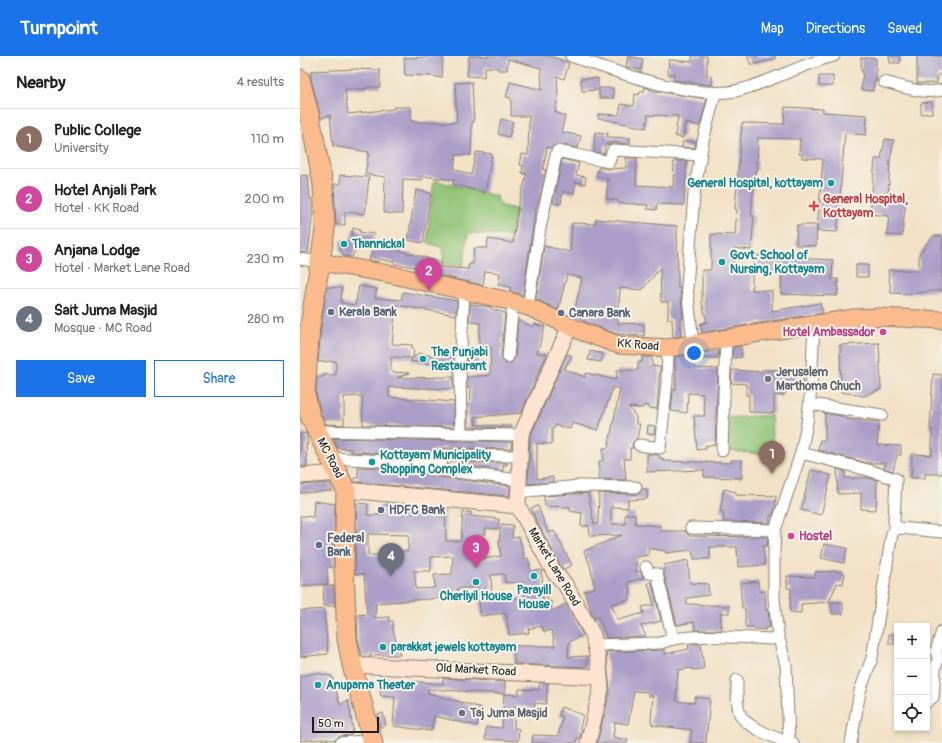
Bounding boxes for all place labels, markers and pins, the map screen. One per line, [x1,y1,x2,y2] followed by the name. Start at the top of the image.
[687,176,823,191] place label: General Hospital, kottayam
[826,178,836,188] marker: General Hospital, kottayam
[823,192,908,221] place label: General Hospital, Kottayam
[808,200,820,212] marker: General Hospital, Kottayam
[351,237,405,252] place label: Thannickal
[339,239,349,249] marker: Thannickal
[730,248,825,277] place label: Govt. School of Nursing, Kottayam
[717,257,727,267] marker: Govt. School of Nursing, Kottayam
[416,258,442,291] pin: 2
[339,305,398,320] place label: Kerala Bank
[569,306,631,321] place label: Canara Bank
[326,307,336,317] marker: Kerala Bank
[556,308,566,318] marker: Canara Bank
[782,325,876,340] place label: Hotel Ambassador
[878,327,888,337] marker: Hotel Ambassador
[430,345,488,374] place label: The Punjabi Restaurant
[418,354,428,364] marker: The Punjabi Restaurant
[776,365,861,394] place label: Jerusalem Marthoma Chuch
[763,374,773,384] marker: Jerusalem Marthoma Chuch
[759,441,785,474] pin: 1
[380,448,492,477] place label: Kottayam Municipality Shopping Complex
[367,457,377,467] marker: Kottayam Municipality Shopping Complex
[389,503,446,518] place label: HDFC Bank
[376,505,386,515] marker: HDFC Bank
[799,529,832,544] place label: Hostel
[327,531,365,560] place label: Federal Bank
[786,531,796,541] marker: Hostel
[463,535,489,568] pin: 3
[314,540,324,550] marker: Federal Bank
[378,543,404,576] pin: 4
[529,571,539,581] marker: Parayill House
[471,577,481,587] marker: Cherliyil House
[517,583,551,612] place label: Parayill House
[440,589,513,604] place label: Cherliyil House
[391,640,517,655] place label: parakkat jewels kottayam
[378,642,388,652] marker: parakkat jewels kottayam
[326,678,416,693] place label: Anupama Theater
[313,680,323,690] marker: Anupama Theater
[469,706,548,721] place label: Taj Juma Masjid
[457,708,467,718] marker: Taj Juma Masjid

